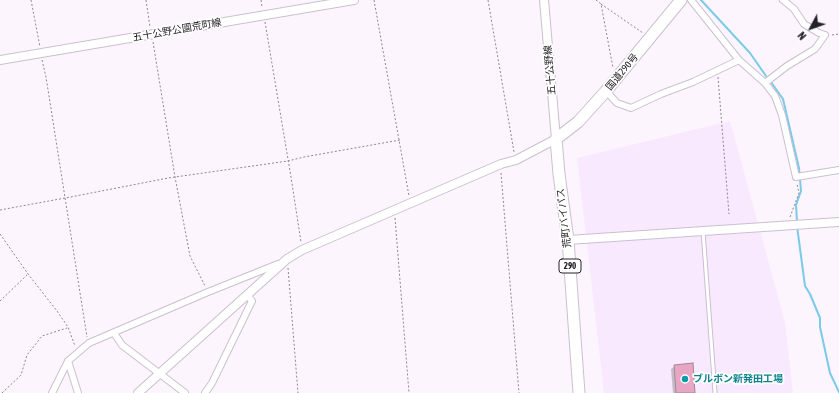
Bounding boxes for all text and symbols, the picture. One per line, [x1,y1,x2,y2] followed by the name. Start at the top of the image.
[791,8,831,48] north arrow
[132,16,222,44] street label: 五十公野公園荒町線
[795,29,809,42] text: N
[542,45,558,95] street label: 五十公野線
[603,51,641,93] street label: 国道290号
[554,187,574,249] street label: 荒町バイパス
[559,259,581,273] road number: 290
[693,373,783,385] place label: ブルボン新発田工場
[680,374,690,384] marker: ブルボン新発田工場

